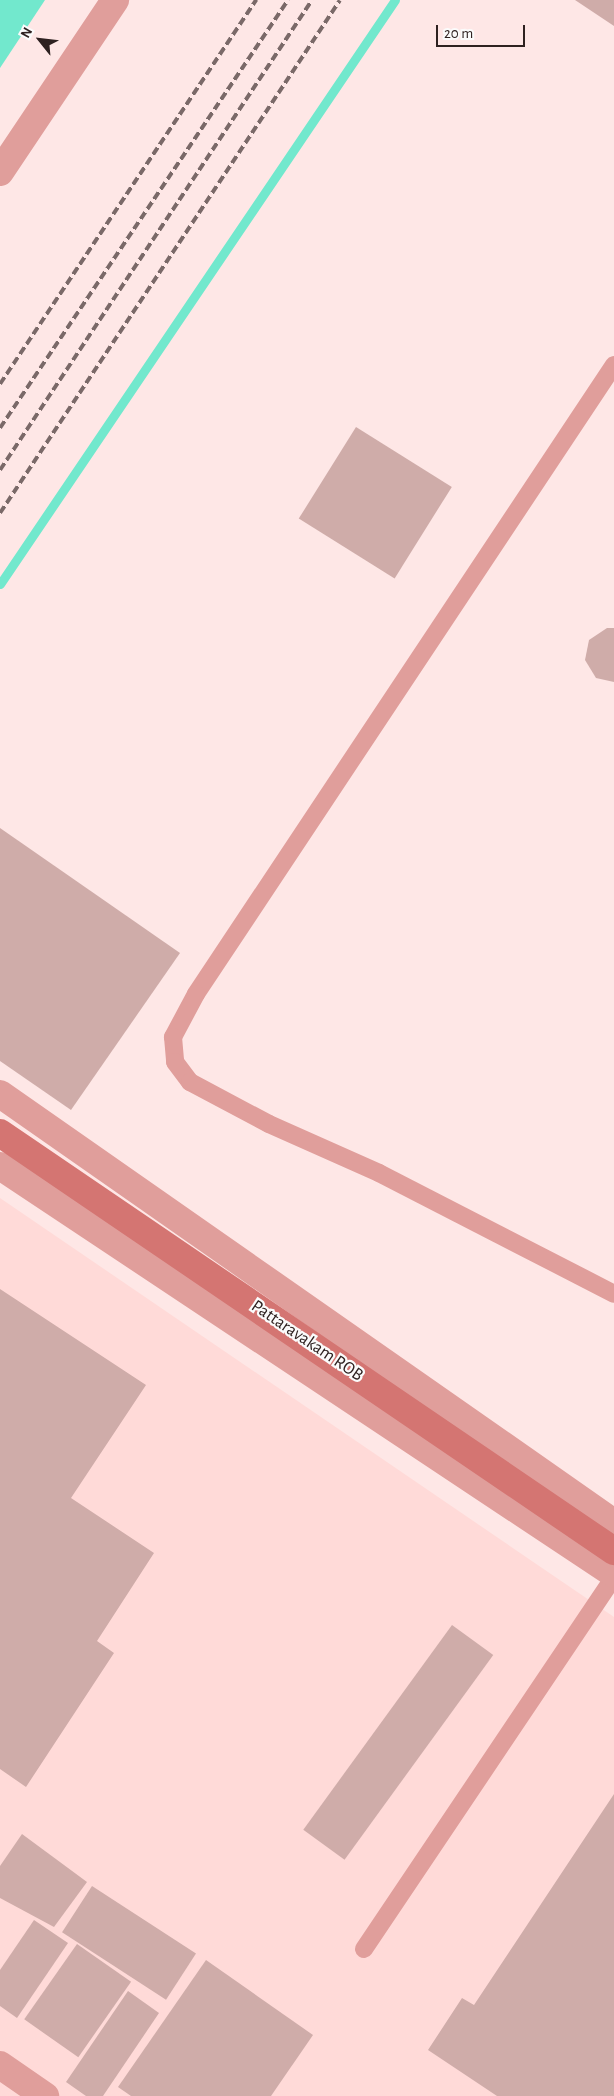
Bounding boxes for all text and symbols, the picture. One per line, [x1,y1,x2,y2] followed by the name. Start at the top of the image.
[15,15,65,65] north arrow
[439,15,528,47] scale bar
[18,25,35,40] text: N
[444,26,473,41] text: 20 m
[247,1296,367,1386] street label: Pattaravakam ROB

